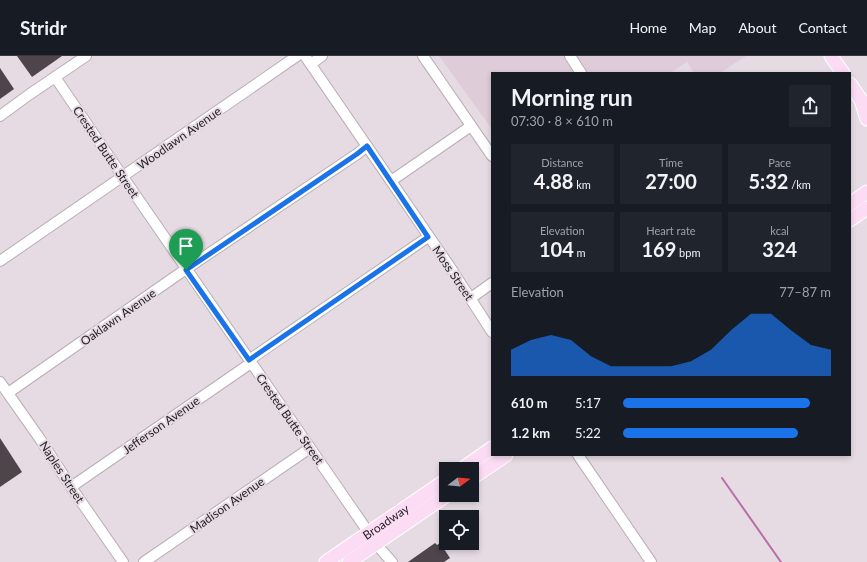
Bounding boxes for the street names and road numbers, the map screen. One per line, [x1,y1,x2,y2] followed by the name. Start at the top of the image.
[70,103,143,201] street label: Crested Butte Street
[134,103,224,173] street label: Woodlawn Avenue
[429,243,477,304] street label: Moss Street
[77,285,159,349] street label: Oaklawn Avenue
[253,371,327,468] street label: Crested Butte Street
[120,393,202,457] street label: Jefferson Avenue
[36,438,88,506] street label: Naples Street
[187,474,267,536] street label: Madison Avenue
[359,500,412,542] street label: Broadway

